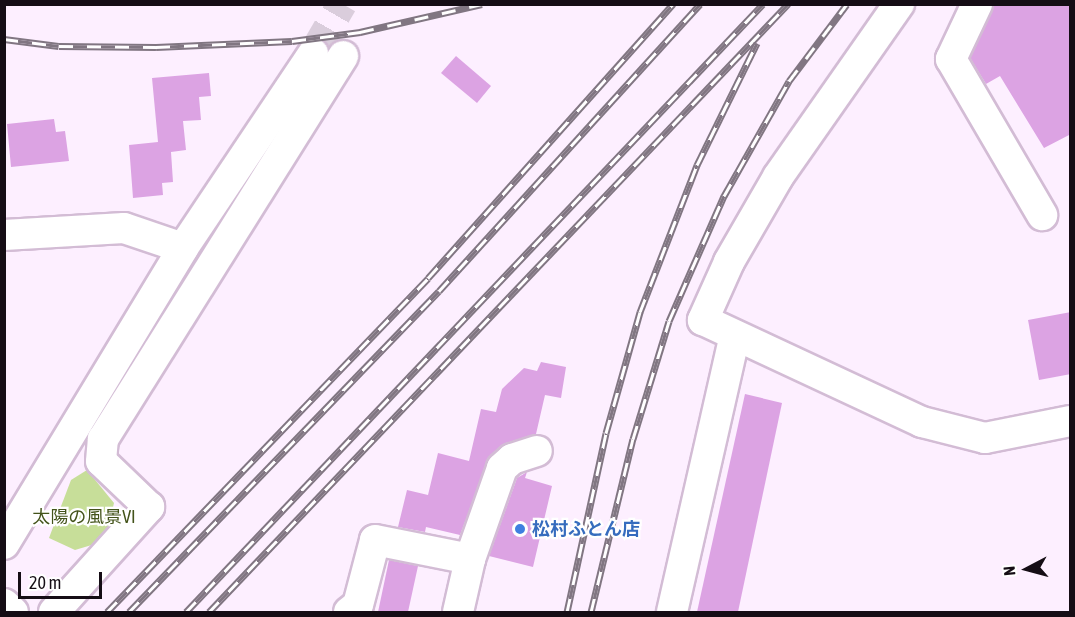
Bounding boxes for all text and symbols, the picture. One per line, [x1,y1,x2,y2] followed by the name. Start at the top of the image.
[32,506,136,528] park label: 太陽の風景VI
[532,518,640,540] place label: 松村ふとん店
[513,522,527,536] marker: 松村ふとん店
[997,539,1057,599] north arrow
[21,560,105,598] scale bar
[1000,565,1019,577] text: N
[29,572,61,593] text: 20 m

